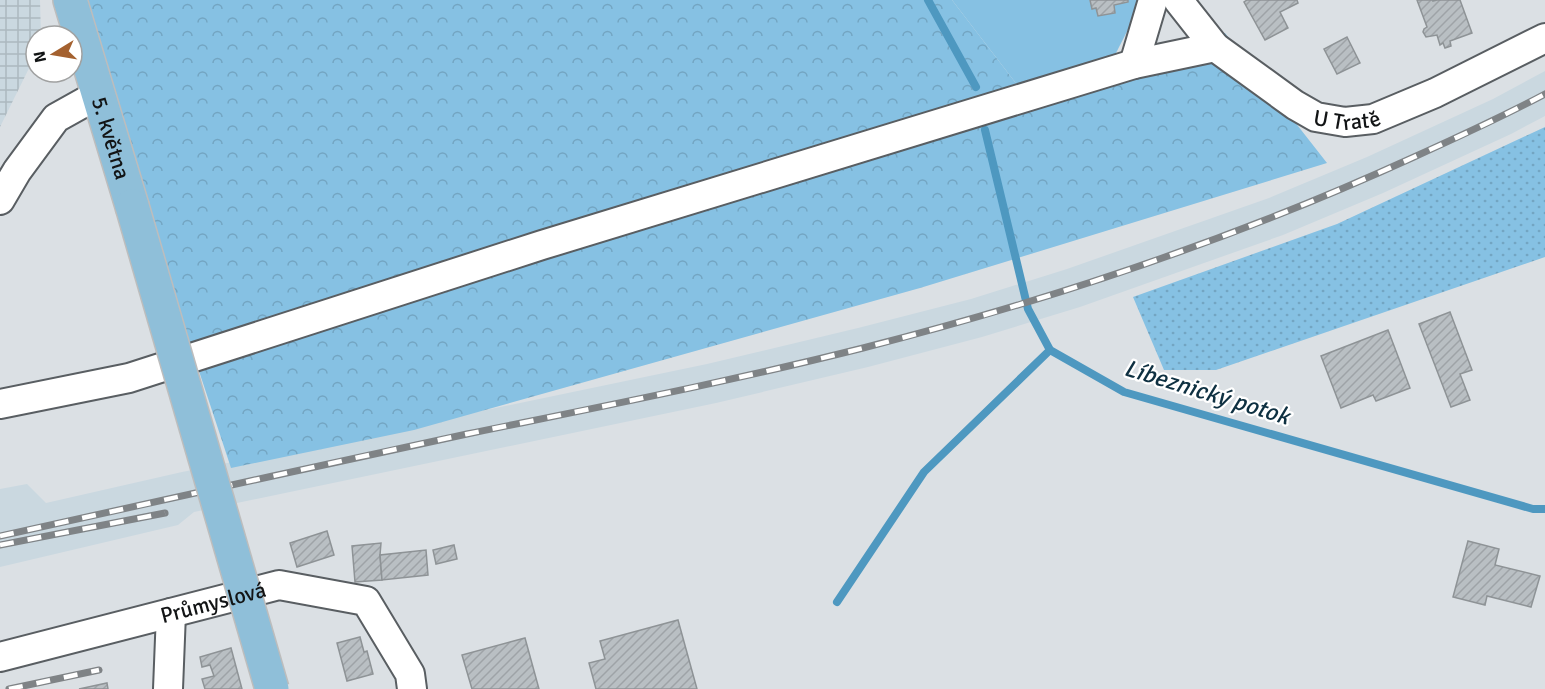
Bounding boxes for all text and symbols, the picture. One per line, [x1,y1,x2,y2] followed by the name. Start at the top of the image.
[24,24,84,84] north arrow
[29,49,51,64] text: N
[86,93,137,183] street label: 5. května
[1312,103,1385,136] street label: U Tratě
[1121,353,1295,432] water label: Líbeznický potok
[157,575,269,629] street label: Průmyslová

